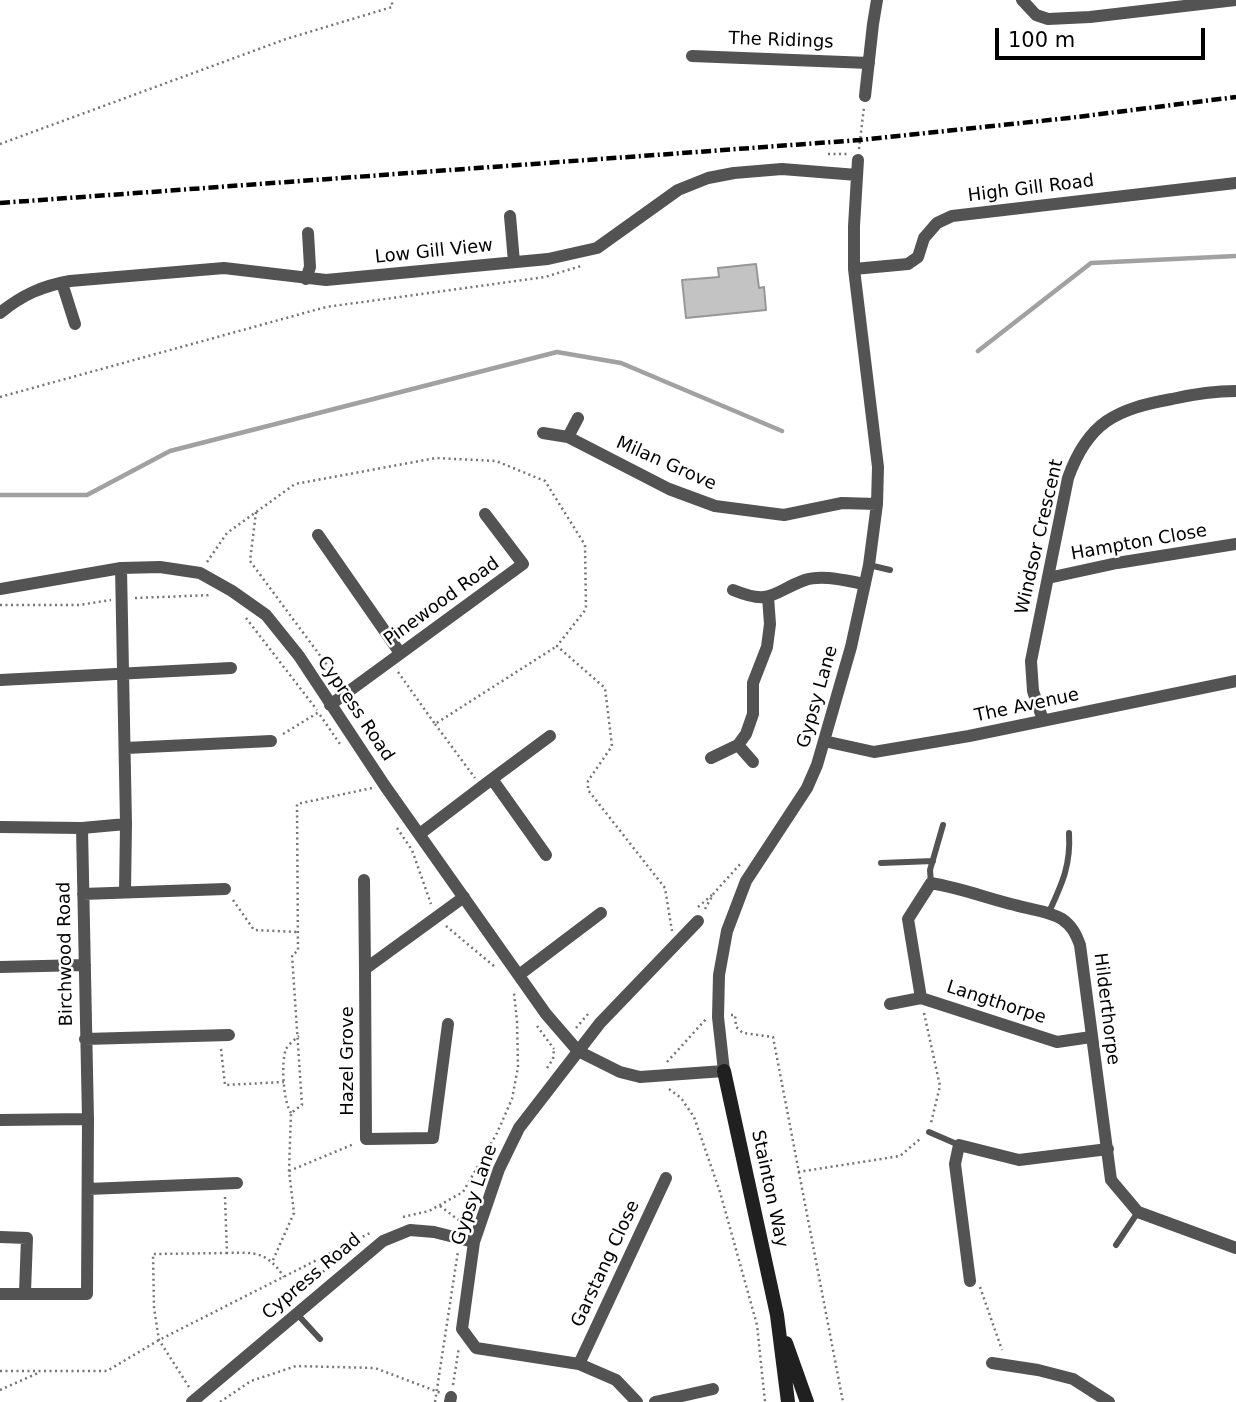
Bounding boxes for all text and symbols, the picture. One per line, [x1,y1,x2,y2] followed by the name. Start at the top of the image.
[998,14,1208,58] scale bar
[728,28,834,54] street label: The Ridings
[1008,28,1075,52] text: 100 m
[967,171,1095,207] street label: High Gill Road
[374,235,494,269] street label: Low Gill View
[613,432,719,496] street label: Milan Grove
[1012,457,1068,617] street label: Windsor Crescent
[1069,520,1209,566] street label: Hampton Close
[380,553,504,651] street label: Pinewood Road
[793,643,843,751] street label: Gypsy Lane
[312,652,398,766] street label: Cypress Road
[973,684,1081,728] street label: The Avenue
[54,881,78,1027] street label: Birchwood Road
[1088,952,1124,1066] street label: Hilderthorpe
[944,977,1048,1029] street label: Langthorpe
[337,1006,359,1116] street label: Hazel Grove
[746,1128,792,1250] street label: Stainton Way
[448,1142,502,1248] street label: Gypsy Lane
[567,1197,645,1331] street label: Garstang Close
[258,1229,366,1325] street label: Cypress Road

